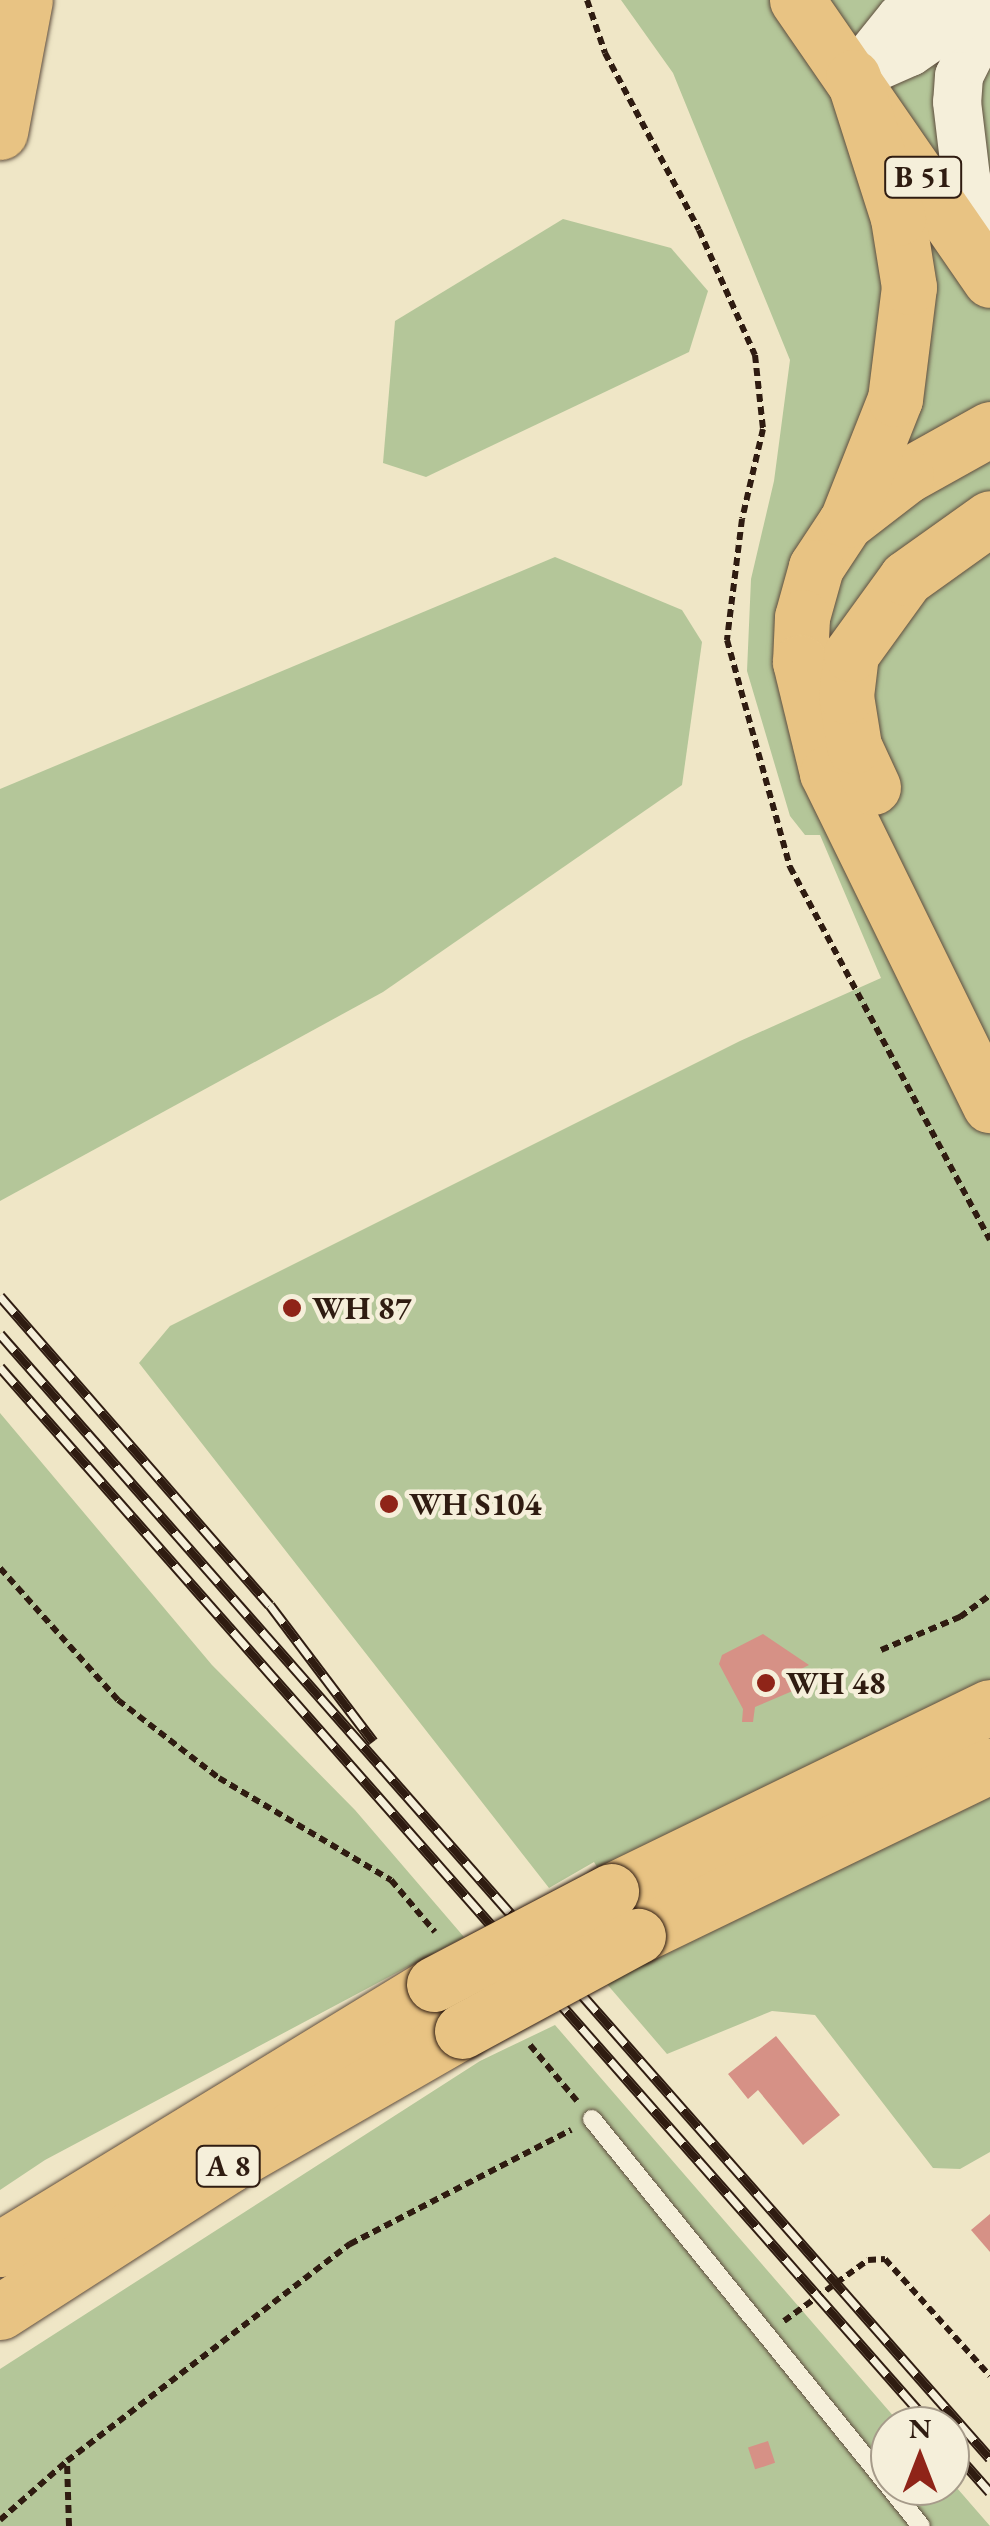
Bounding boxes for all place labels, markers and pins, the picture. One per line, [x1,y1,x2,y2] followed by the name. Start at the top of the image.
[312,1289,412,1327] place label: WH 87
[281,1297,303,1319] marker: WH 87
[409,1485,541,1523] place label: WH S104
[378,1493,400,1515] marker: WH S104
[786,1664,886,1702] place label: WH 48
[755,1672,777,1694] marker: WH 48

